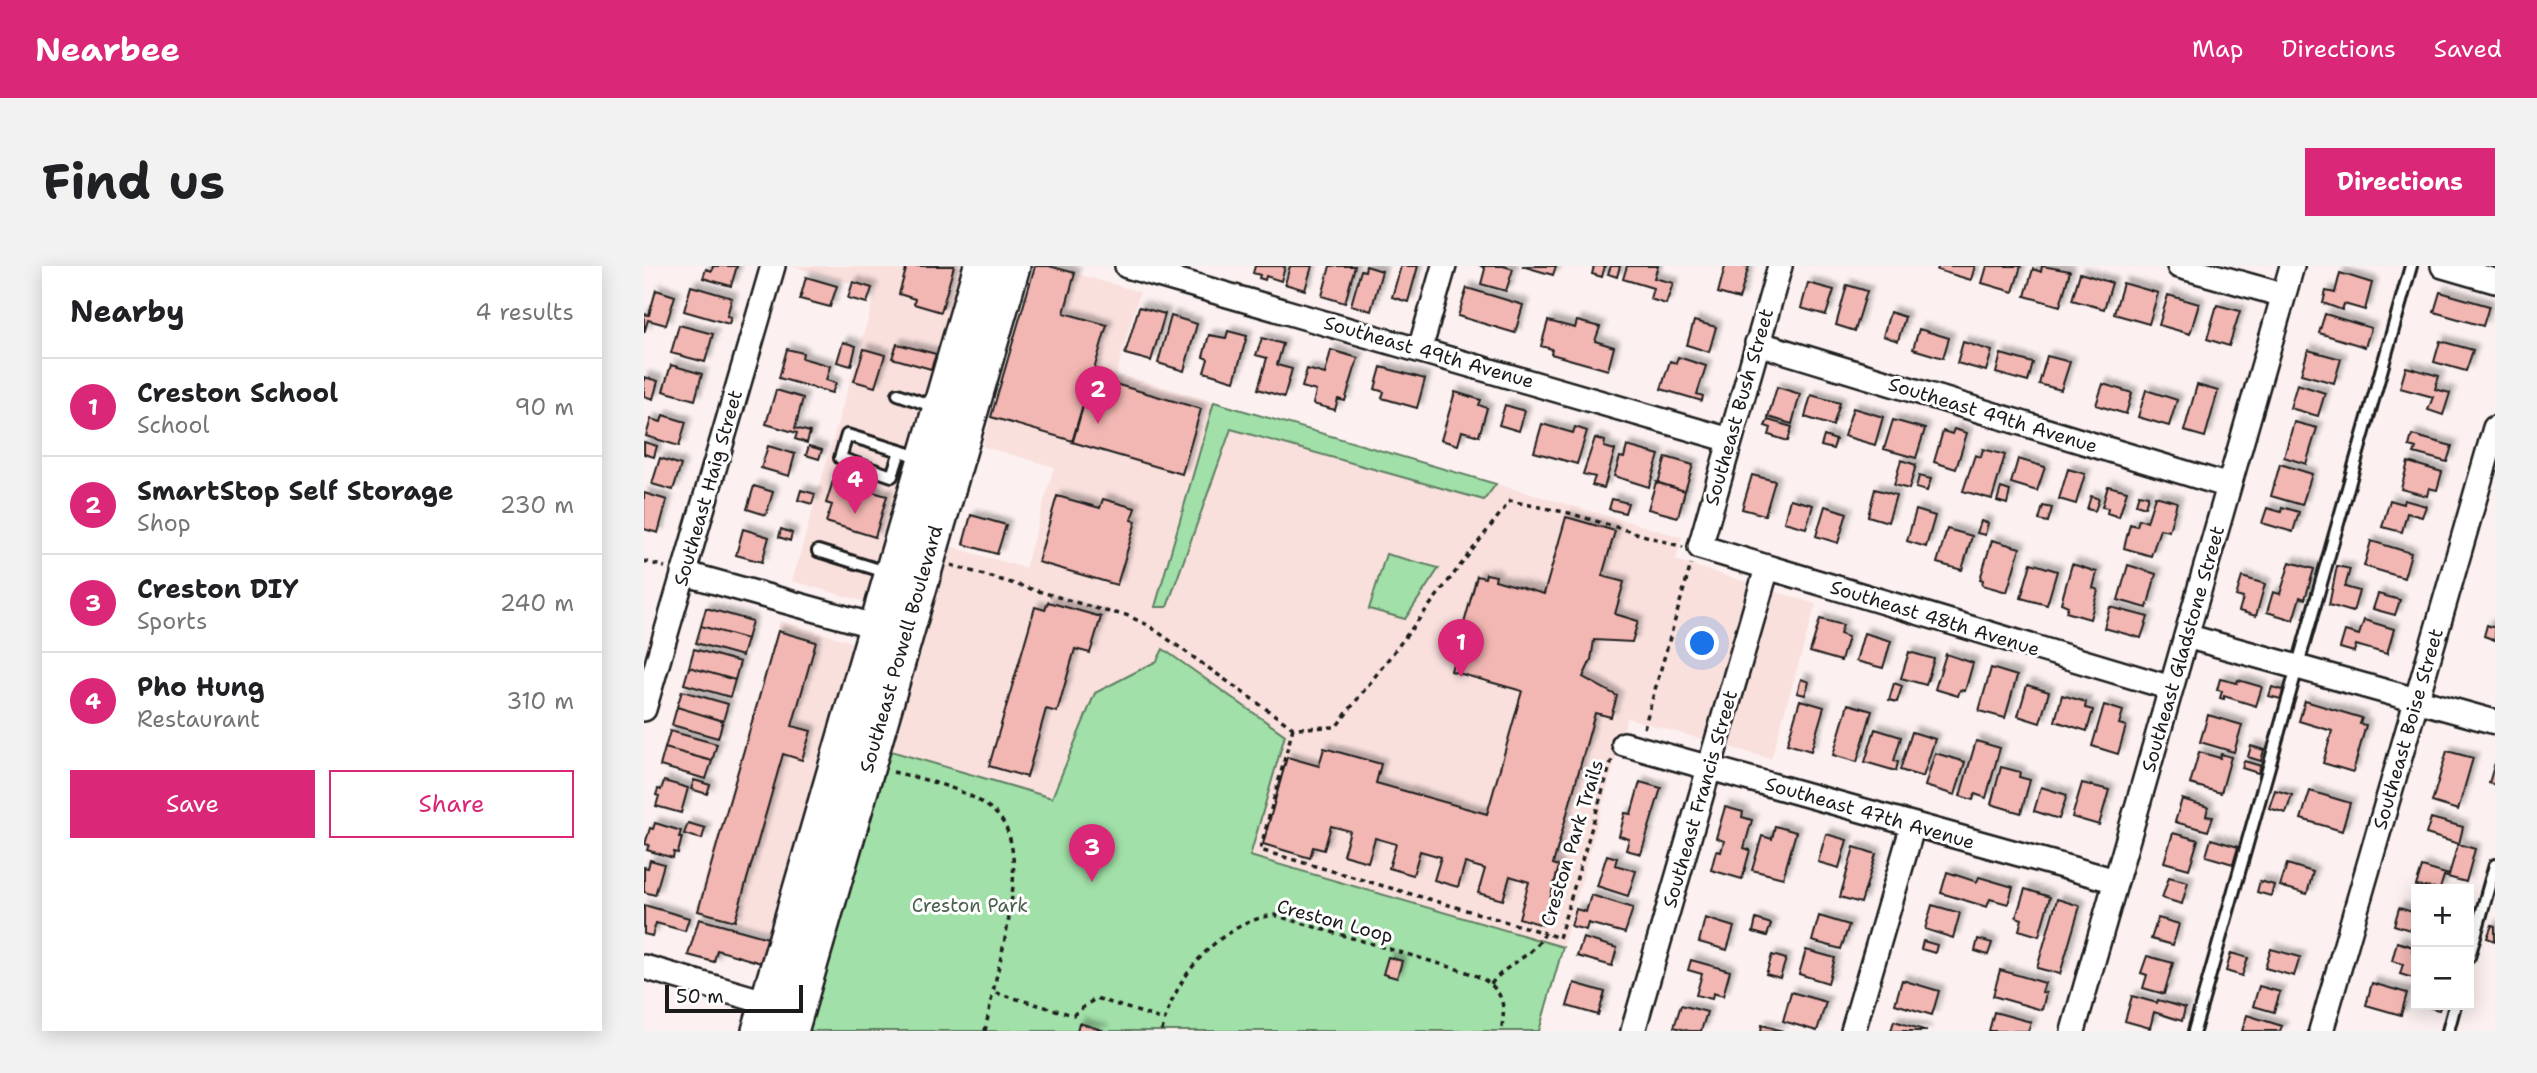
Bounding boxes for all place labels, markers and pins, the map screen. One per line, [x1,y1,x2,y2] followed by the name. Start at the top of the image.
[1075,366,1121,424] pin: 2
[832,456,878,514] pin: 4
[1438,619,1484,677] pin: 1
[1069,824,1115,882] pin: 3

